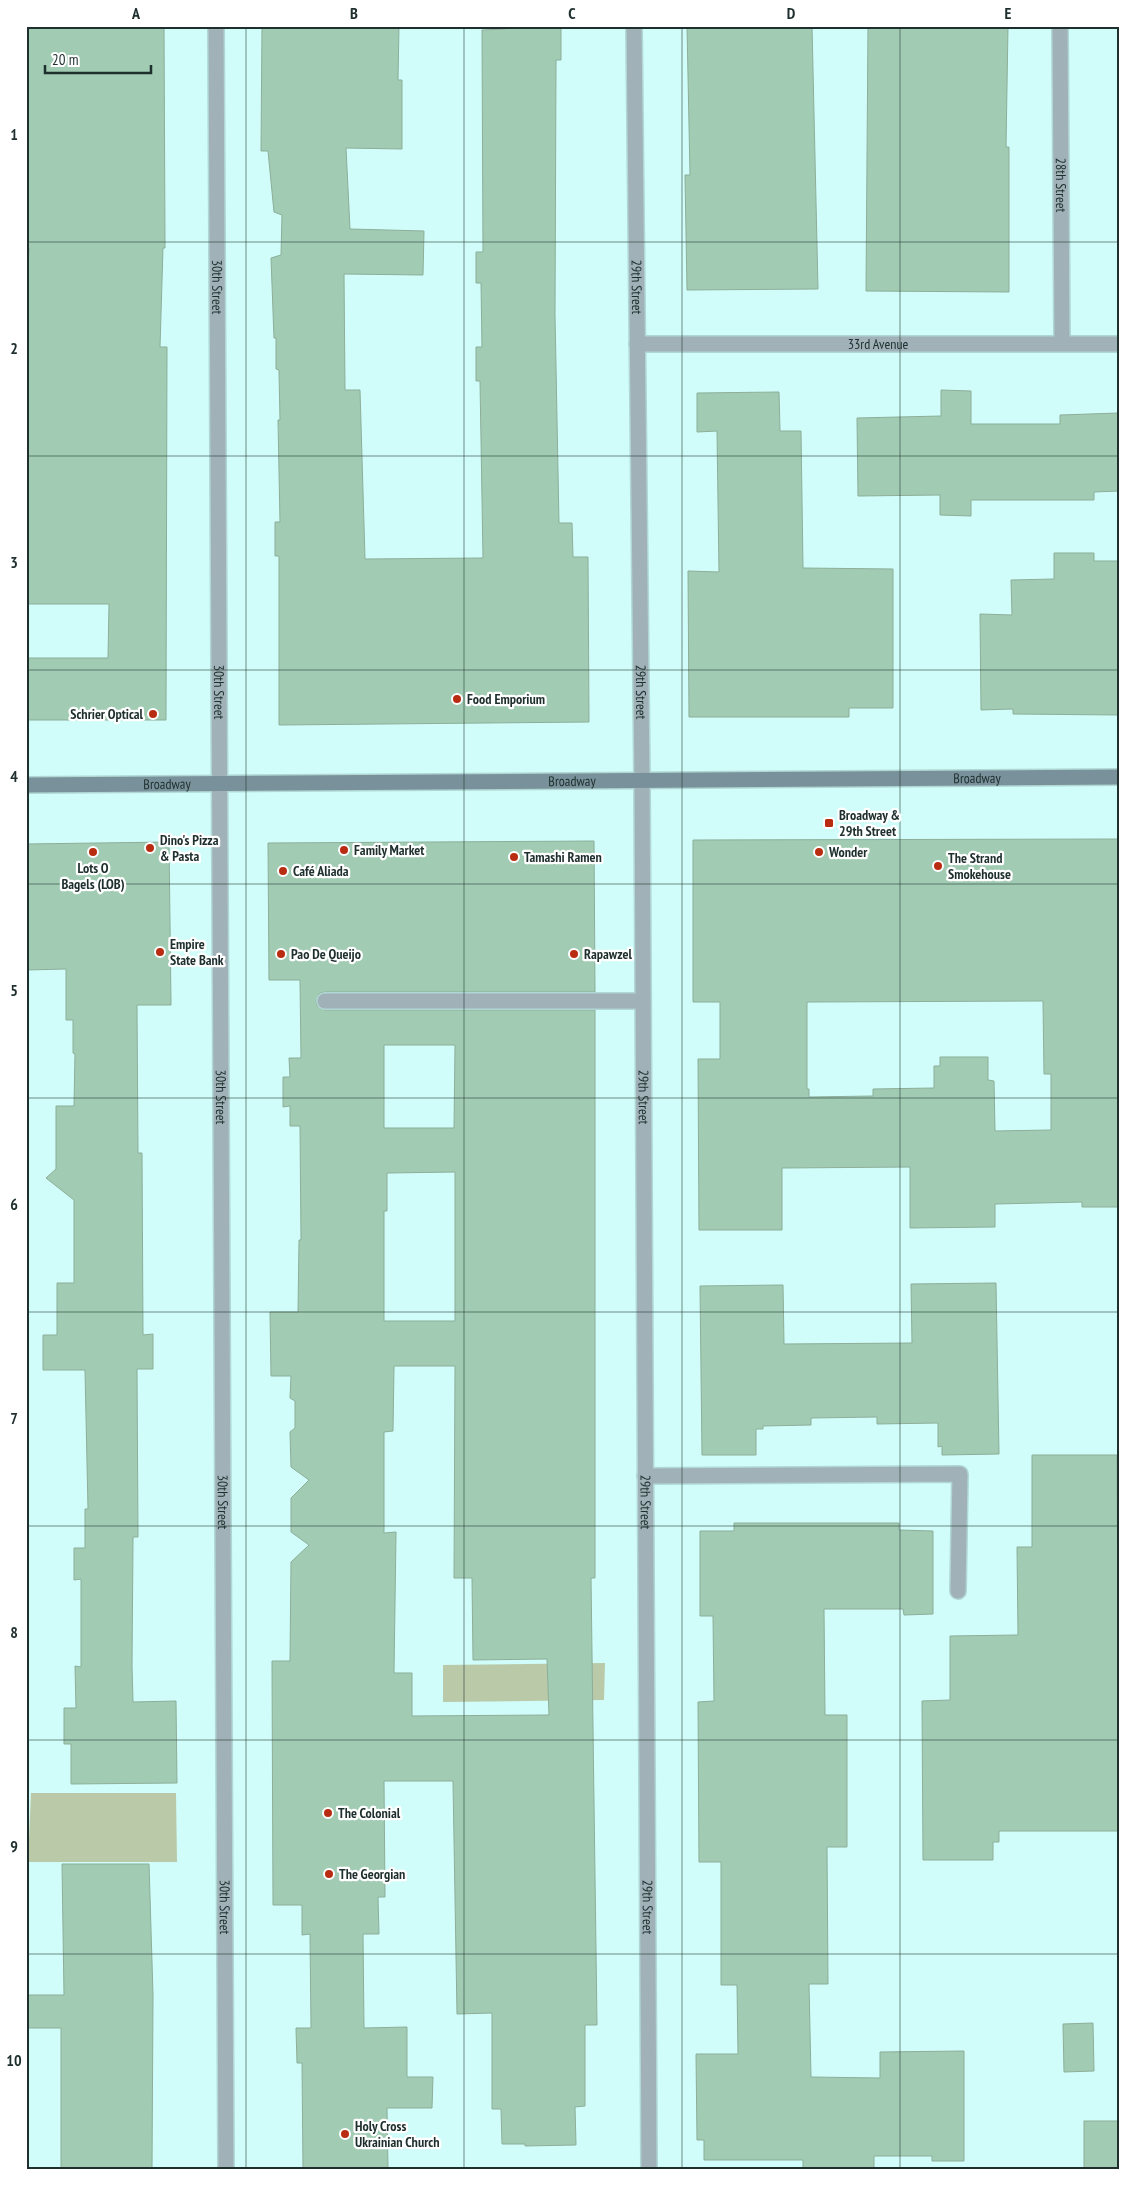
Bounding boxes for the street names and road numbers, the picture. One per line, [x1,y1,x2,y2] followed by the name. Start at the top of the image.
[1052,158,1070,213] street label: 28th Street
[208,260,226,315] street label: 30th Street
[627,260,646,315] street label: 29th Street
[848,335,909,353] street label: 33rd Avenue
[210,665,228,720] street label: 30th Street
[632,665,650,720] street label: 29th Street
[953,769,1001,787] street label: Broadway
[548,772,596,790] street label: Broadway
[143,775,191,793] street label: Broadway
[212,1070,230,1124] street label: 30th Street
[634,1070,653,1124] street label: 29th Street
[214,1475,232,1529] street label: 30th Street
[637,1475,655,1529] street label: 29th Street
[216,1880,234,1934] street label: 30th Street
[639,1880,657,1934] street label: 29th Street

